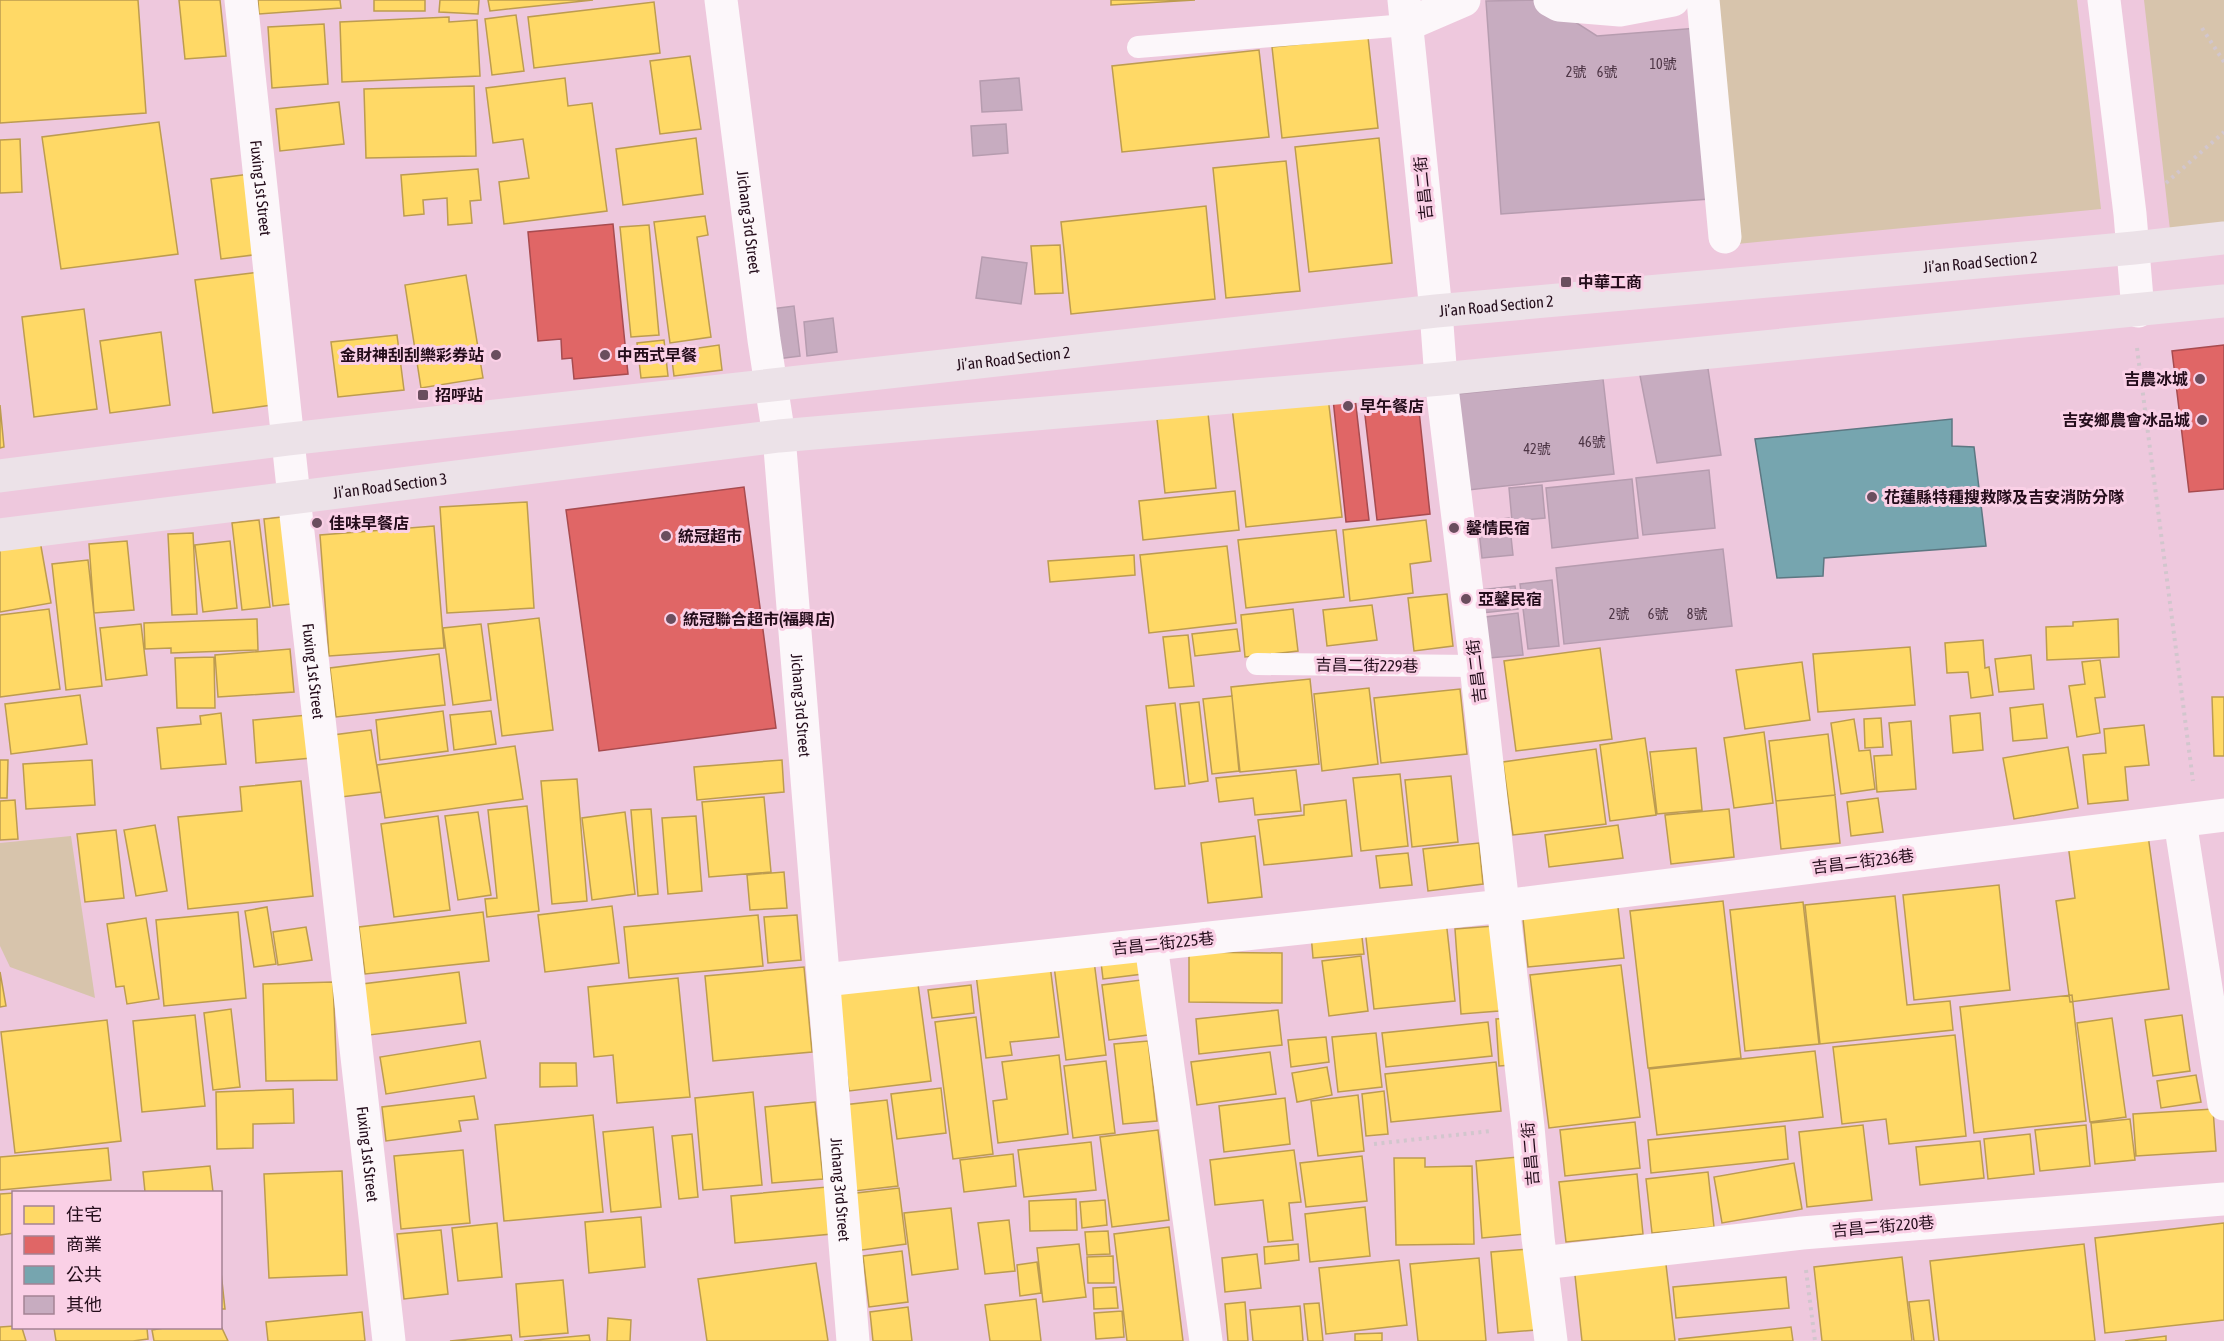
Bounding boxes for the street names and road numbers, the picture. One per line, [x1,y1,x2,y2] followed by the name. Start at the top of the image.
[247,139,275,237] street label: Fuxing 1st Street
[1411,155,1435,221] street label: 吉昌二街
[734,170,765,275] street label: Jichang 3rd Street
[1922,248,2038,276] street label: Ji’an Road Section 2
[1438,291,1554,320] street label: Ji’an Road Section 2
[955,343,1071,374] street label: Ji’an Road Section 2
[332,469,448,502] street label: Ji’an Road Section 3
[299,622,328,720] street label: Fuxing 1st Street
[1463,638,1489,704] street label: 吉昌二街
[788,653,814,758] street label: Jichang 3rd Street
[1316,655,1418,675] street label: 吉昌二街229巷
[1811,846,1915,876] street label: 吉昌二街236巷
[1111,929,1215,957] street label: 吉昌二街225巷
[354,1105,382,1203] street label: Fuxing 1st Street
[1518,1121,1542,1187] street label: 吉昌二街
[827,1137,854,1243] street label: Jichang 3rd Street
[1831,1213,1935,1239] street label: 吉昌二街220巷

